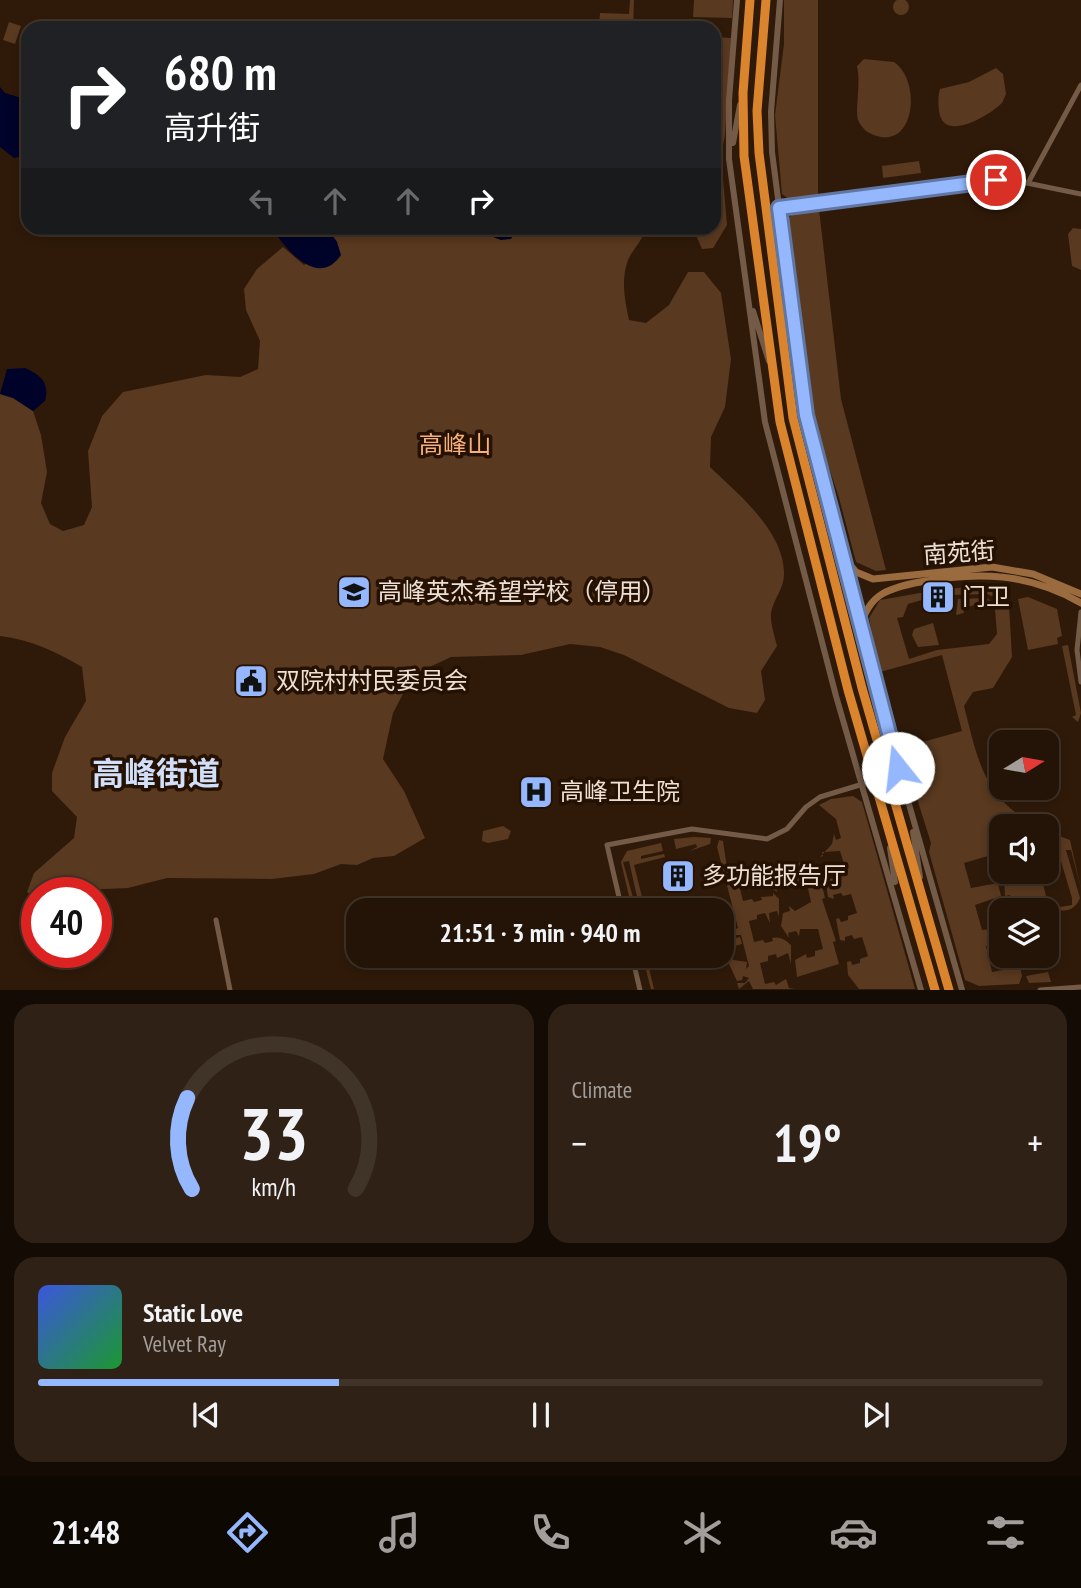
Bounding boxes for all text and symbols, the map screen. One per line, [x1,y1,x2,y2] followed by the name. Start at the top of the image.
[164,40,277,104] text: 680 m
[49,49,140,140] icon: right
[164,106,260,148] text: 高升街
[966,150,1026,210] pin
[977,161,1015,199] icon: arrive
[243,182,281,220] icon: left
[316,182,354,220] icon: ahead
[389,182,427,220] icon: ahead
[462,182,500,220] icon: right
[419,429,491,460] park label: 高峰山
[922,535,996,570] street label: 南苑街
[335,573,373,611] school or university icon: 高峰英杰希望学校（停用）
[378,576,666,607] place label: 高峰英杰希望学校（停用）
[919,578,957,616] building icon: 门卫
[962,581,1010,612] place label: 门卫
[232,662,270,700] public building icon: 双院村村民委员会
[276,665,468,696] place label: 双院村村民委员会
[989,730,1059,800] north arrow
[989,730,1059,968] map controls
[861,731,935,805] position arrow
[92,752,220,794] district label: 高峰街道
[517,773,555,811] hospital icon: 高峰卫生院
[560,776,680,807] place label: 高峰卫生院
[989,814,1059,884] button: sound
[659,857,697,895] building icon: 多功能报告厅
[702,860,846,891] place label: 多功能报告厅
[21,877,112,968] speed limit sign: 40
[989,898,1059,968] button: layers
[440,916,640,949] text: 21:51 · 3 min · 940 m
[572,1075,632,1104] text: Climate
[239,1086,309,1180] text: 33
[773,1109,842,1176] text: 19°
[572,1118,587,1167] text: −
[1027,1118,1043,1167] text: +
[252,1171,296,1203] text: km/h
[143,1296,243,1329] text: Static Love
[143,1329,226,1358] text: Velvet Ray
[187,1396,225,1434] icon: previous
[522,1396,560,1434] icon: pause
[857,1396,895,1434] icon: next
[223,1508,272,1557] icon: directions
[375,1508,424,1557] icon: music
[526,1508,575,1557] icon: phone
[678,1508,727,1557] icon: climate
[829,1508,878,1557] icon: car
[981,1508,1030,1557] icon: filters
[51,1511,120,1553] text: 21:48

